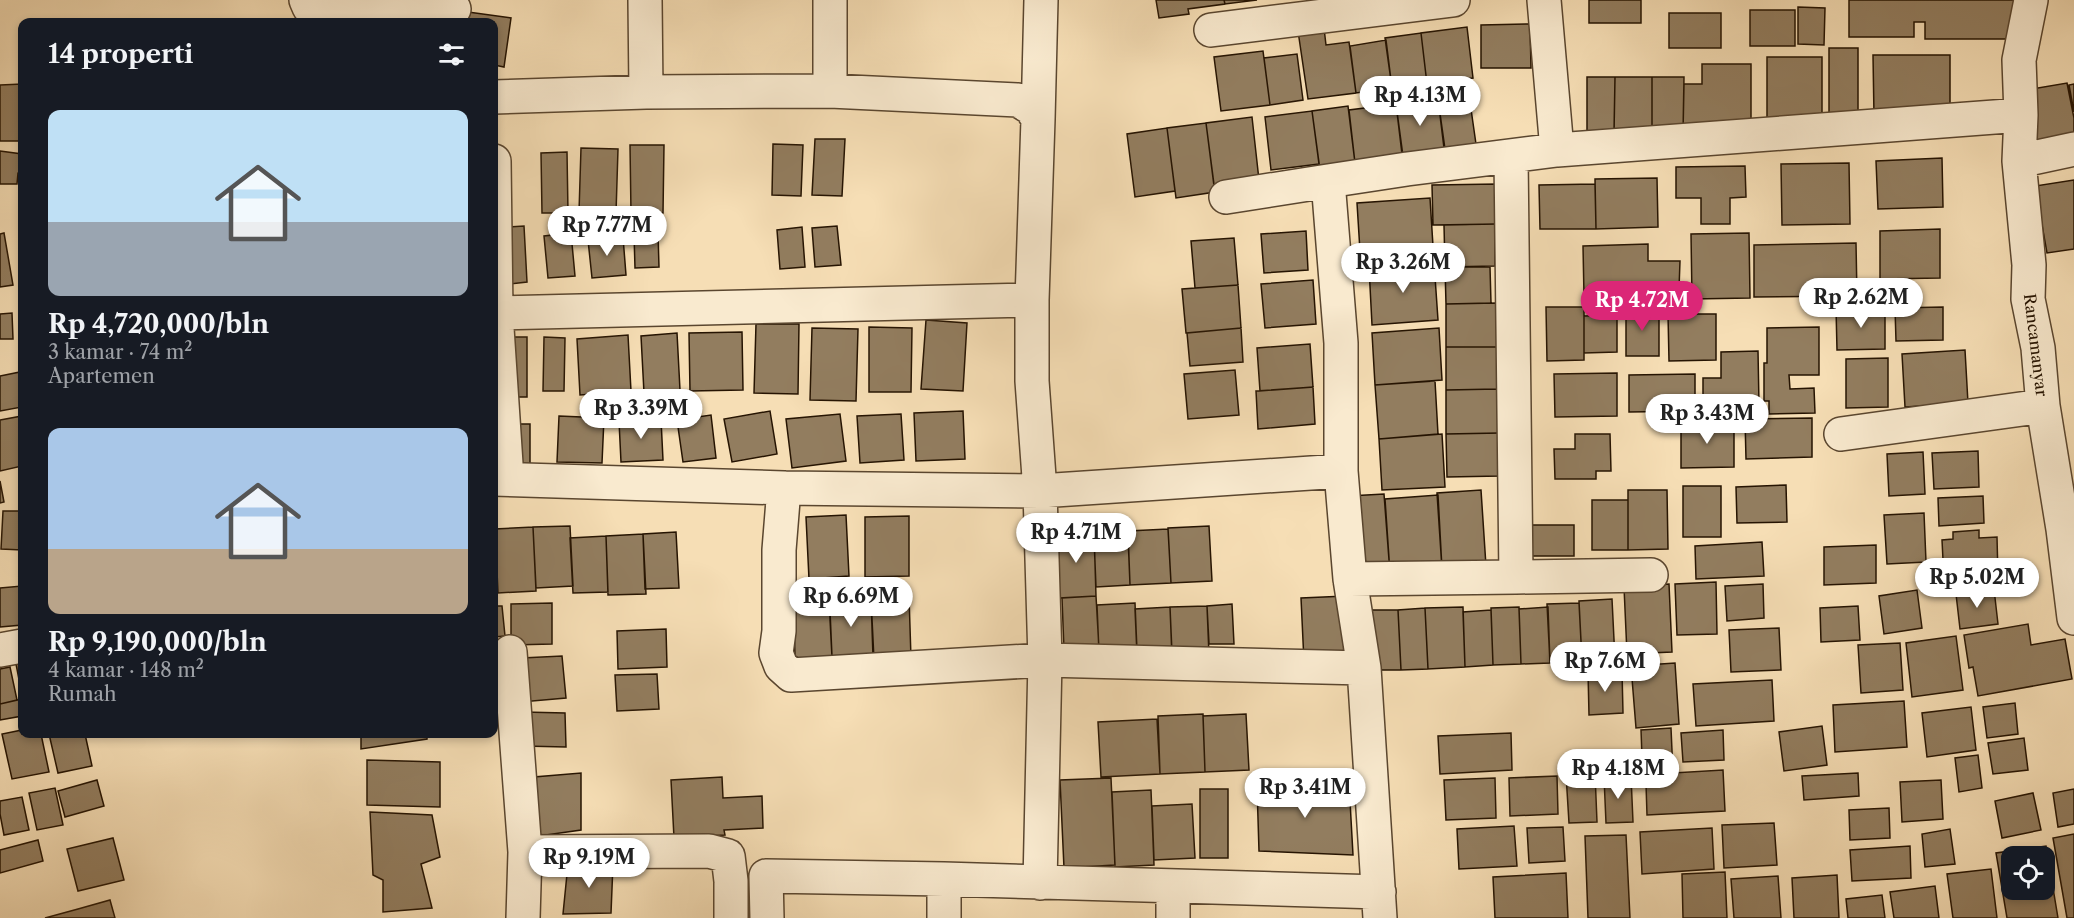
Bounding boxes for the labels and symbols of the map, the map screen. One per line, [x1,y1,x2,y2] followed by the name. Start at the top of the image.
[1358,76,1482,127] pin: Rp 4.13M
[545,206,669,257] pin: Rp 7.77M
[1341,243,1465,294] pin: Rp 3.26M
[1799,278,1923,329] pin: Rp 2.62M
[1580,281,1704,332] pin: Rp 4.72M
[2020,292,2052,398] street label: Rancamanyar
[579,389,703,440] pin: Rp 3.39M
[1645,394,1769,445] pin: Rp 3.43M
[1014,513,1138,564] pin: Rp 4.71M
[1915,558,2039,609] pin: Rp 5.02M
[789,577,913,628] pin: Rp 6.69M
[1550,642,1660,693] pin: Rp 7.6M
[1556,749,1680,800] pin: Rp 4.18M
[1243,768,1367,819] pin: Rp 3.41M
[527,838,651,889] pin: Rp 9.19M

